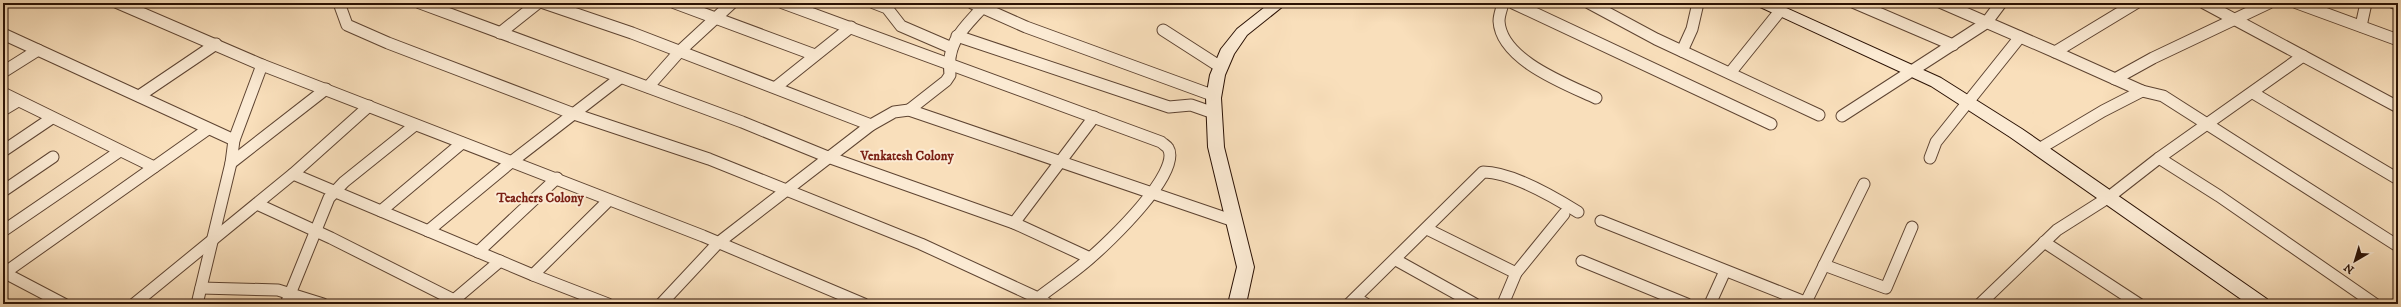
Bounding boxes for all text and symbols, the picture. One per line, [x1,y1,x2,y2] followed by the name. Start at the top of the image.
[859,148,954,165] district label: Venkatesh Colony
[495,190,584,207] district label: Teachers Colony
[2335,241,2375,281] north arrow
[2342,260,2357,276] text: N

